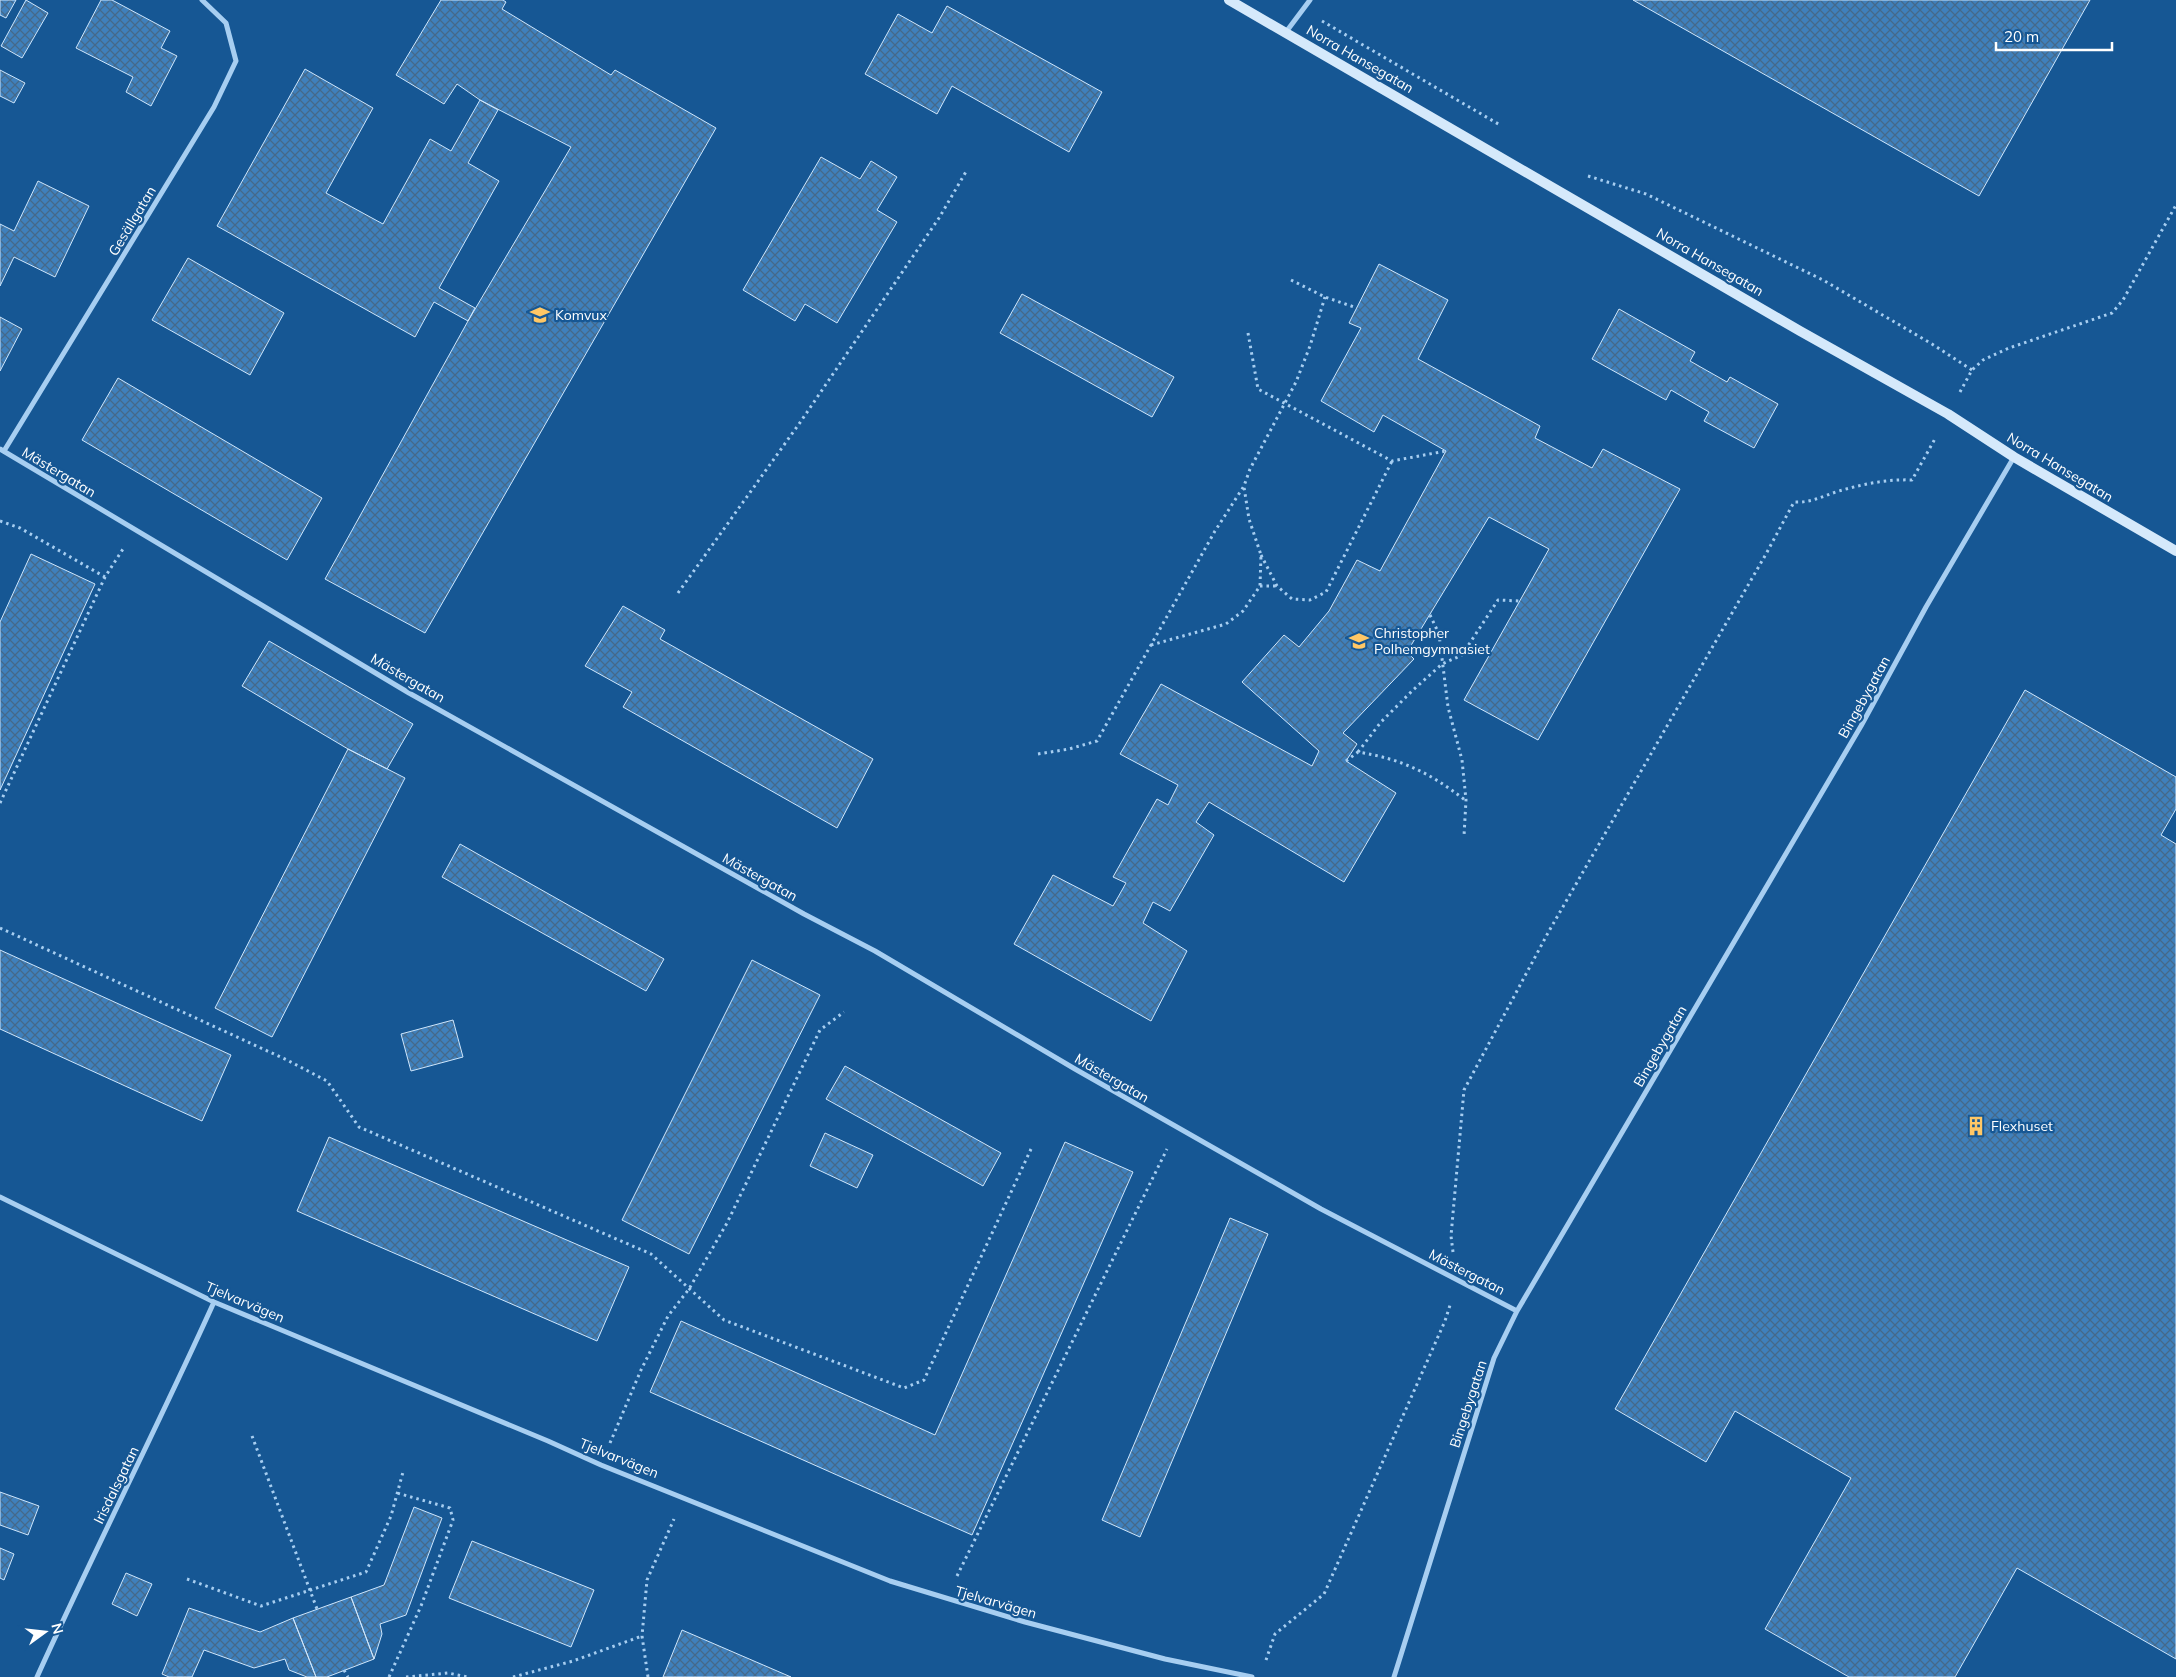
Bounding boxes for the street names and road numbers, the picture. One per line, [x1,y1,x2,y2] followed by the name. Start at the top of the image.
[1303,21,1417,97] street label: Norra Hansegatan
[104,183,160,259] street label: Gesällgatan
[1653,224,1767,300] street label: Norra Hansegatan
[2004,428,2116,506] street label: Norra Hansegatan
[19,443,99,501] street label: Mästergatan
[368,649,448,707] street label: Mästergatan
[1834,653,1894,741] street label: Bingebygatan
[719,849,801,905] street label: Mästergatan
[1629,1002,1691,1090] street label: Bingebygatan
[1072,1049,1152,1107] street label: Mästergatan
[1426,1245,1508,1299] street label: Mästergatan
[203,1277,287,1327] street label: Tjelvarvägen
[1445,1358,1491,1450] street label: Bingebygatan
[577,1434,661,1482] street label: Tjelvarvägen
[89,1443,143,1527] street label: Irisdalsgatan
[953,1582,1039,1622] street label: Tjelvarvägen

